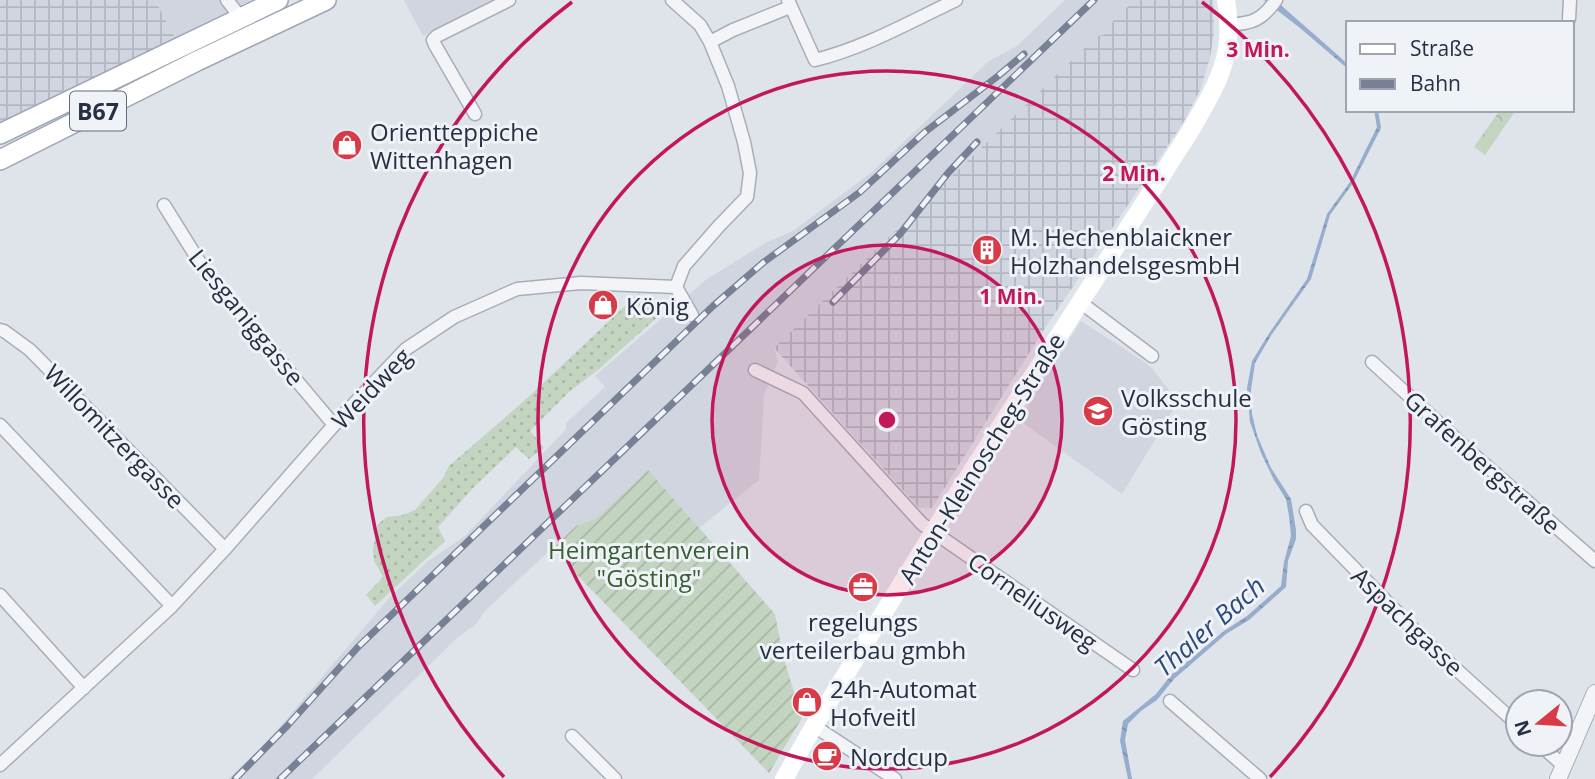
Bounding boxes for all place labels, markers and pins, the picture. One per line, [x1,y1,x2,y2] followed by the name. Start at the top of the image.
[370,115,538,176] place label: Orientteppiche Wittenhagen
[330,128,364,162] shop icon: Orientteppiche Wittenhagen
[1010,220,1240,281] place label: M. Hechenblaickner HolzhandelsgesmbH
[970,233,1004,267] building icon: M. Hechenblaickner HolzhandelsgesmbH
[586,288,620,322] shop icon: König
[626,289,689,322] place label: König
[1121,381,1252,442] place label: Volksschule Gösting
[1081,394,1115,428] school or university icon: Volksschule Gösting
[875,408,899,432] centre of rings
[846,570,880,604] office icon: regelungs verteilerbau gmbh
[760,605,966,666] place label: regelungs verteilerbau gmbh
[830,672,977,733] place label: 24h-Automat Hofveitl
[790,685,824,719] shop icon: 24h-Automat Hofveitl
[810,739,844,773] cafe icon: Nordcup
[850,740,948,773] place label: Nordcup

